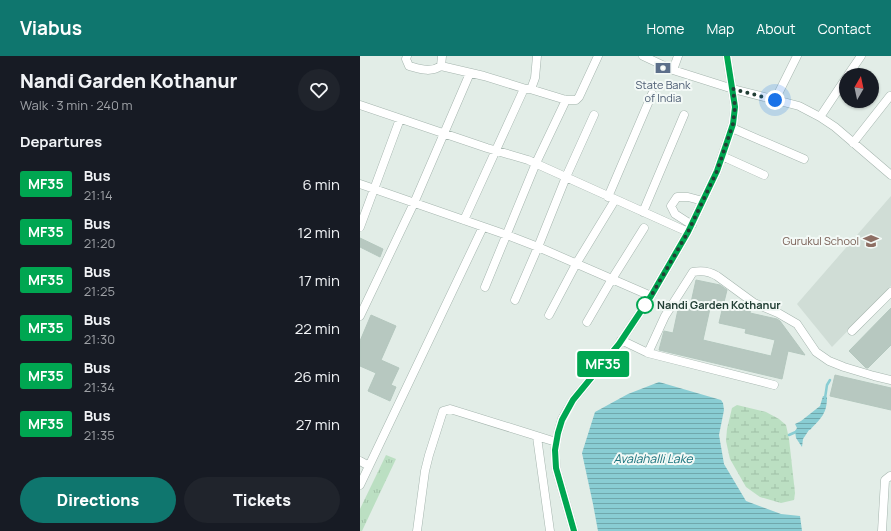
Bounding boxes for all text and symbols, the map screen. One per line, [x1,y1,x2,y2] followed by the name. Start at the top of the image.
[20,15,82,41] text: Viabus
[647,19,684,38] text: Home
[706,19,734,38] text: Map
[756,19,796,38] text: About
[818,19,871,38] text: Contact
[654,59,672,77] bank icon: State Bank of India
[20,68,237,94] text: Nandi Garden Kothanur
[839,68,879,108] north arrow
[839,68,879,108] map controls
[298,69,340,111] button: heart
[636,77,691,105] place label: State Bank of India
[765,90,785,110] your location
[20,96,133,114] text: Walk · 3 min · 240 m
[20,131,102,152] text: Departures
[84,165,111,186] text: Bus
[28,174,64,193] text: MF35
[303,174,340,195] text: 6 min
[84,186,113,204] text: 21:14
[84,213,111,234] text: Bus
[28,222,64,241] text: MF35
[297,222,340,243] text: 12 min
[862,232,880,250] school or university icon: Gurukul School
[782,233,859,248] place label: Gurukul School
[84,234,115,252] text: 21:20
[84,261,111,282] text: Bus
[28,270,64,289] text: MF35
[298,270,340,291] text: 17 min
[84,282,115,300] text: 21:25
[636,296,654,314] marker: Nandi Garden Kothanur
[657,297,781,312] place label: Nandi Garden Kothanur
[84,309,111,330] text: Bus
[28,318,64,337] text: MF35
[295,318,340,339] text: 22 min
[84,330,115,348] text: 21:30
[575,351,631,377] line badge: MF35
[585,354,621,373] text: MF35
[84,357,111,378] text: Bus
[28,366,64,385] text: MF35
[294,366,340,387] text: 26 min
[84,378,115,396] text: 21:34
[84,405,111,426] text: Bus
[28,414,64,433] text: MF35
[296,414,340,435] text: 27 min
[84,426,115,444] text: 21:35
[613,450,694,467] water label: Avalahalli Lake
[20,477,176,523] button: Directions
[184,477,340,523] button: Tickets

